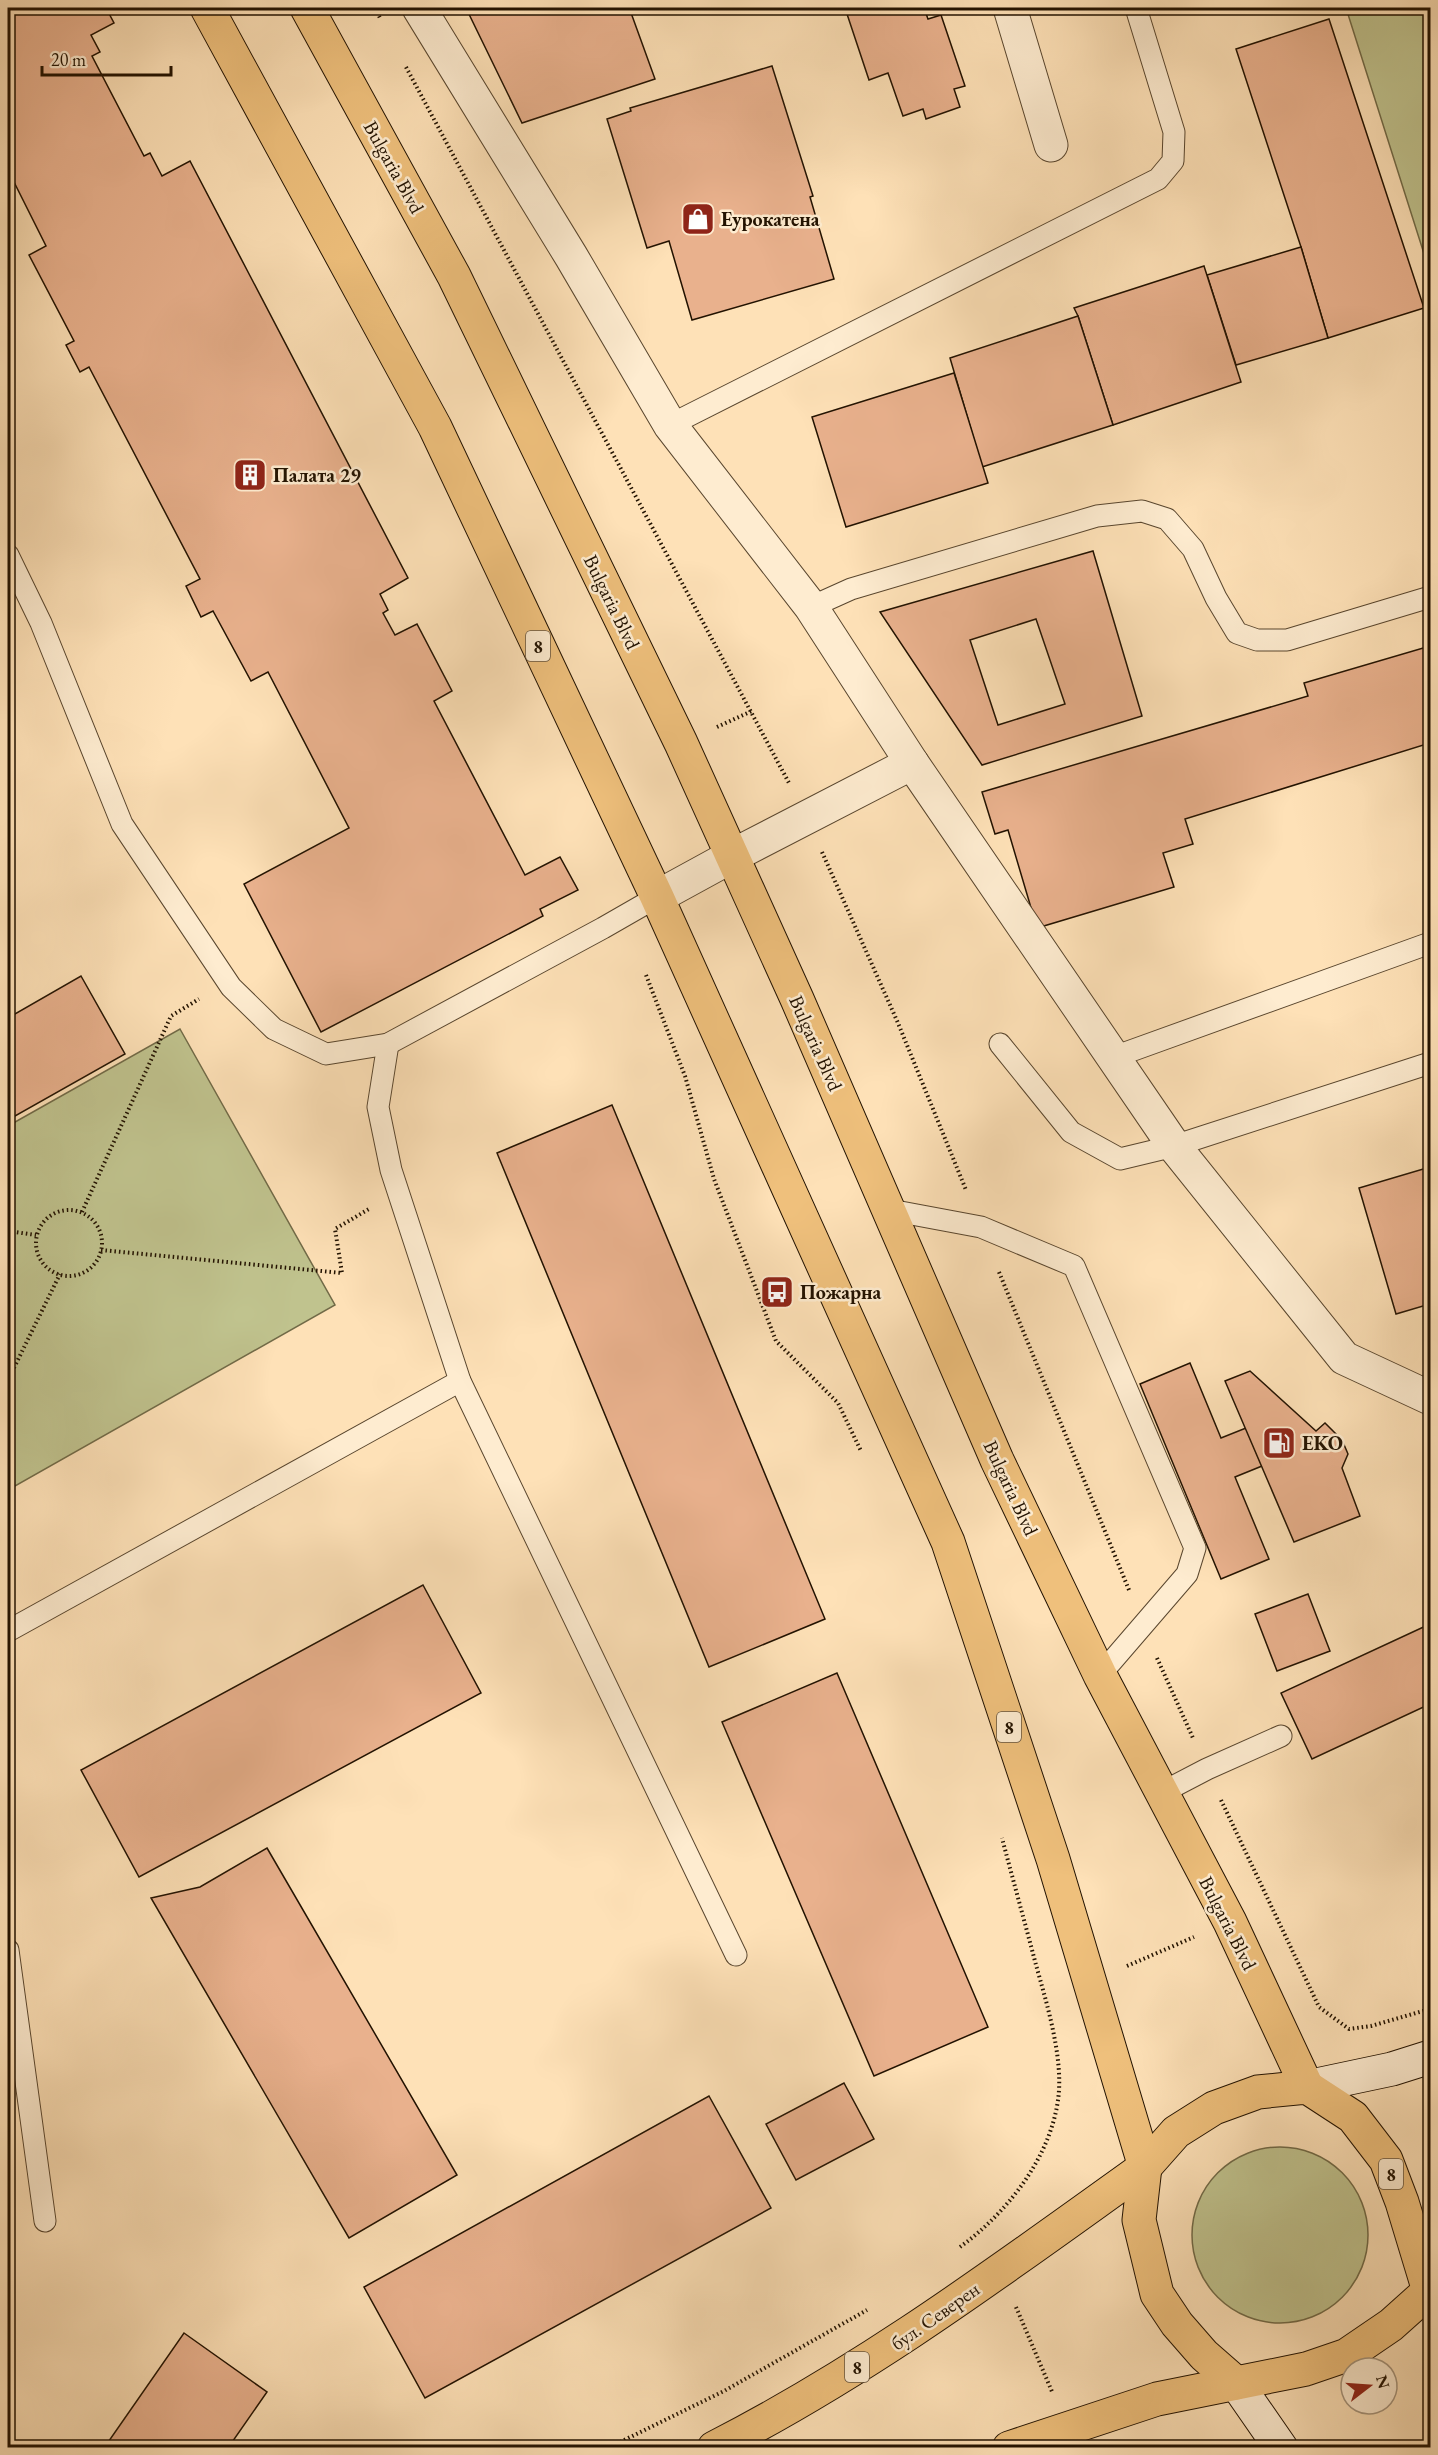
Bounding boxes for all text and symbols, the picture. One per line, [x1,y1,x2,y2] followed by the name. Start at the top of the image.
[42,39,171,77] scale bar
[51,48,86,71] text: 20 m
[358,116,431,219] street label: Bulgaria Blvd
[680,201,716,237] shop icon: Еурокатена
[721,206,820,232] place label: Еурокатена
[232,457,268,493] building icon: Палата 29
[273,462,361,488] place label: Палата 29
[578,550,646,654] street label: Bulgaria Blvd
[526,631,550,661] road number: 8
[783,991,849,1096] street label: Bulgaria Blvd
[759,1274,795,1310] bus stop icon: Пожарна
[800,1279,882,1305] place label: Пожарна
[1261,1425,1297,1461] fuel station icon: EKO
[1302,1430,1343,1456] place label: EKO
[978,1436,1045,1541] street label: Bulgaria Blvd
[997,1712,1021,1742] road number: 8
[1193,1872,1263,1975] street label: Bulgaria Blvd
[1379,2159,1403,2189] road number: 8
[886,2276,984,2356] street label: бул. Северен
[845,2352,869,2382] road number: 8
[1339,2356,1399,2416] north arrow
[1371,2372,1395,2391] text: N

